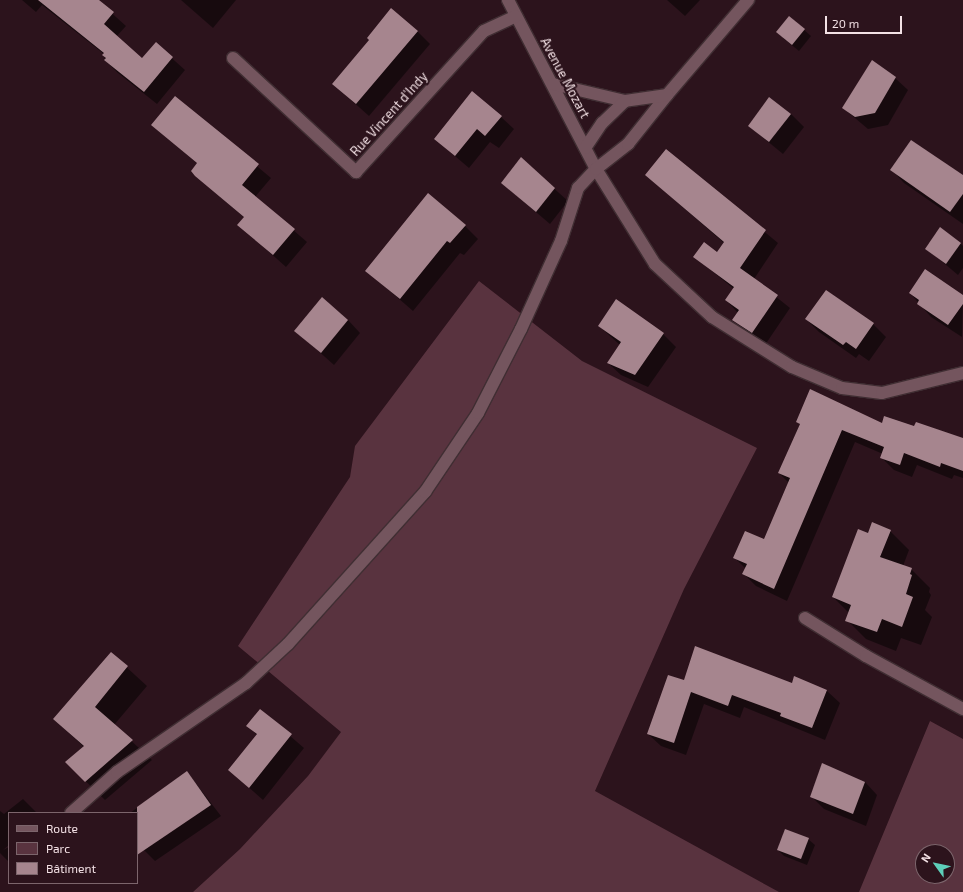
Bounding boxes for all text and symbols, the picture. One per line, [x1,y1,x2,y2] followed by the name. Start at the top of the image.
[827,8,904,34] scale bar
[832,16,859,30] text: 20 m
[537,35,593,121] street label: Avenue Mozart
[347,69,431,159] street label: Rue Vincent d'Indy
[8,812,138,884] legend
[46,821,78,835] text: Route
[46,841,70,855] text: Parc
[915,844,955,884] north arrow
[918,851,933,865] text: N
[46,861,96,875] text: Bâtiment

